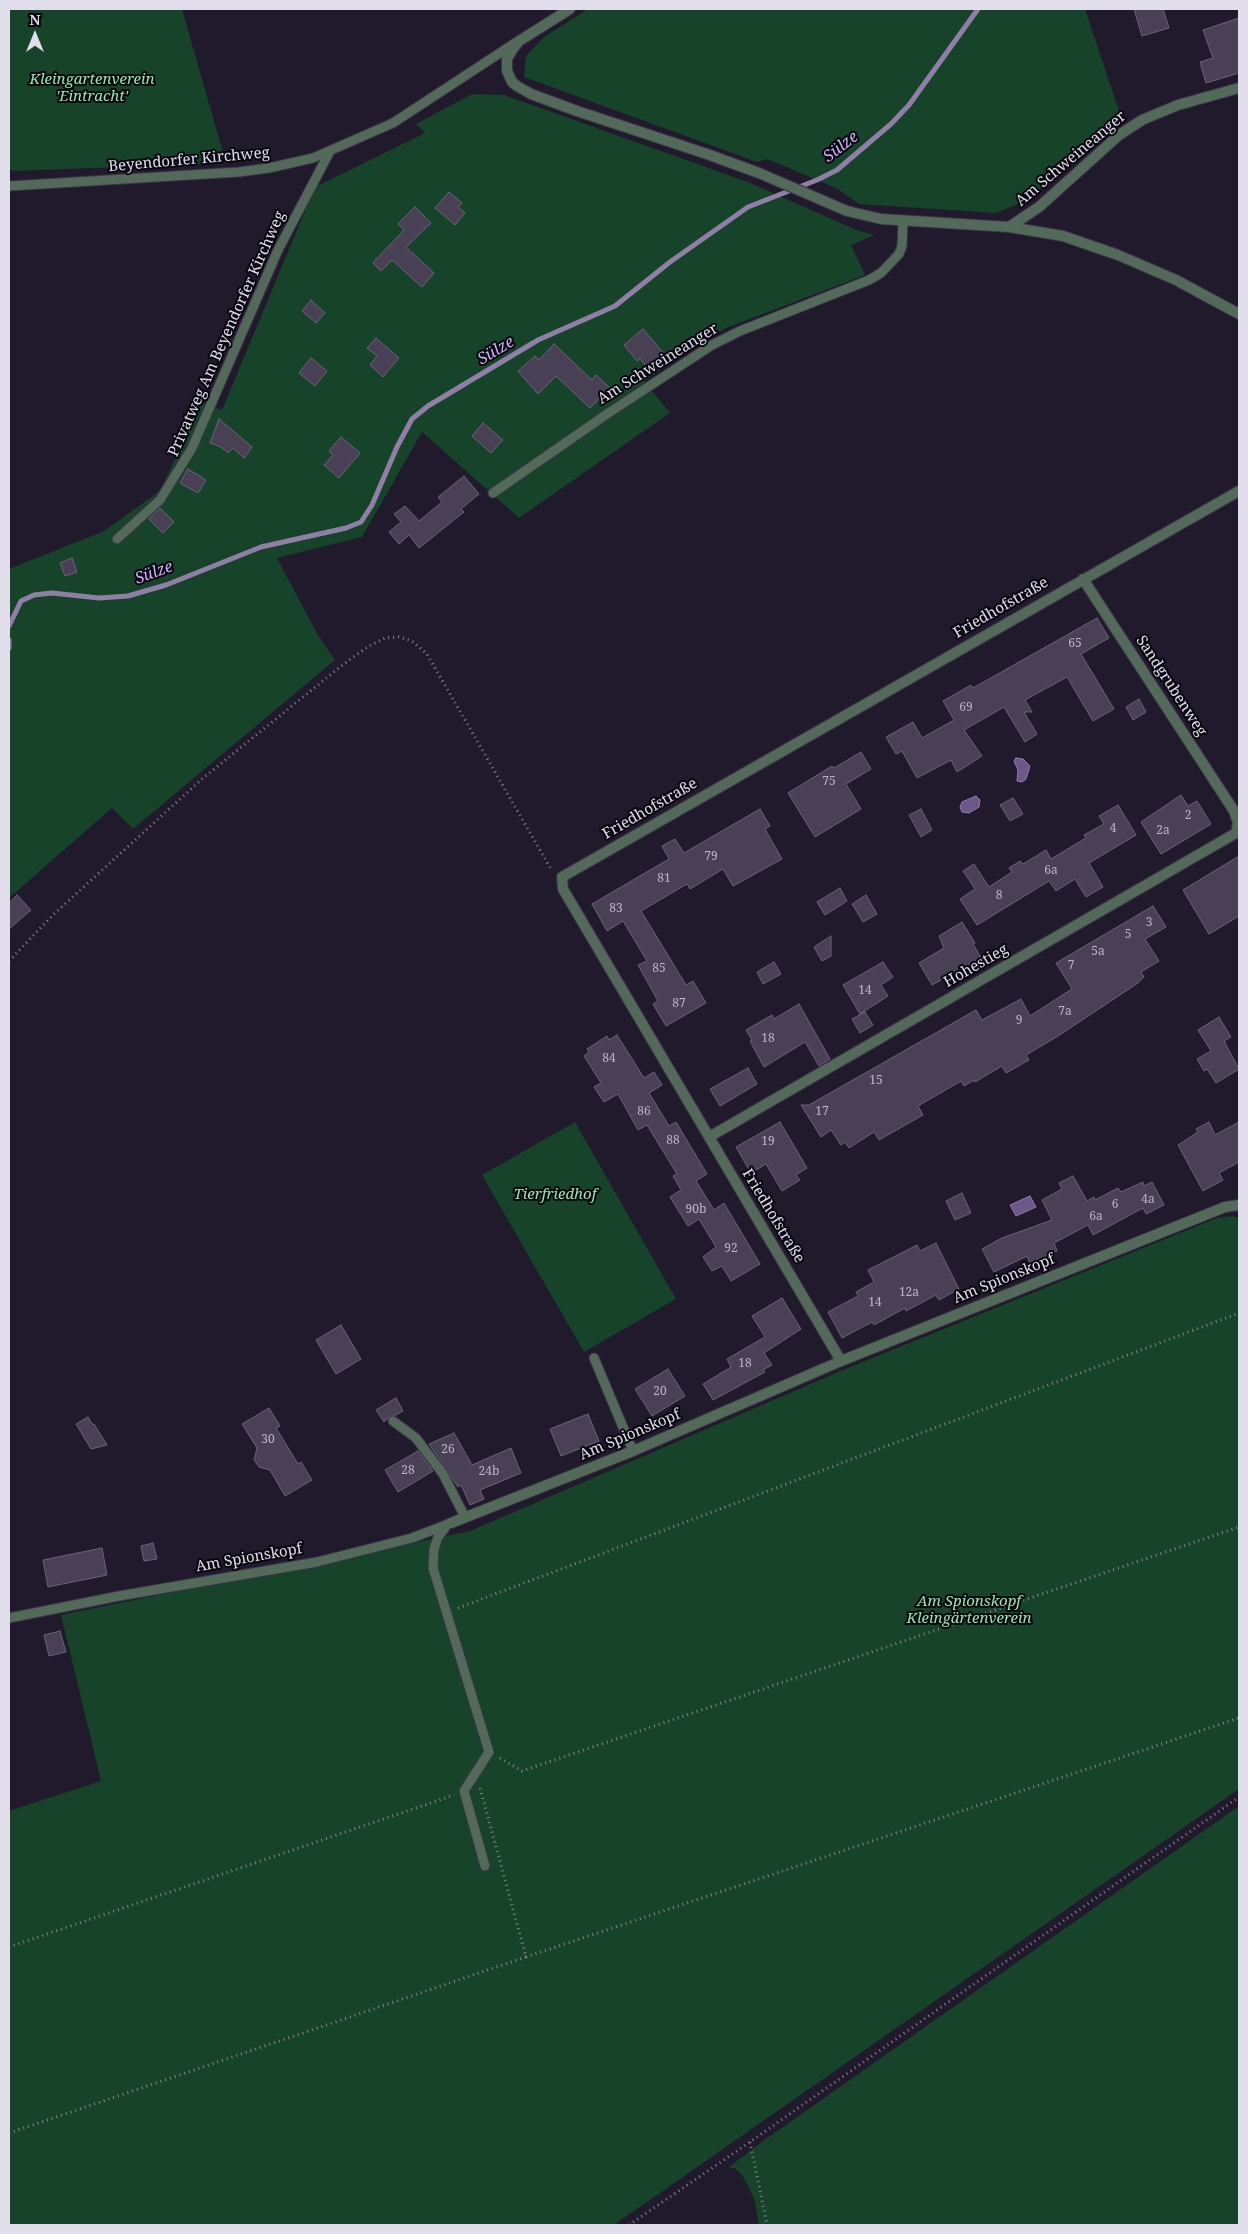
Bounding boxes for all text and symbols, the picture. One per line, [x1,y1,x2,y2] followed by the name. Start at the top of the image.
[10,10,60,60] north arrow
[29,10,41,29] text: N
[29,71,155,106] park label: Kleingartenverein 'Eintracht'
[1012,108,1130,210] street label: Am Schweineanger
[820,127,862,167] water label: Sülze
[108,144,270,176] street label: Beyendorfer Kirchweg
[165,209,289,459] street label: Privatweg Am Beyendorfer Kirchweg
[595,320,721,408] street label: Am Schweineanger
[474,333,518,369] water label: Sülze
[132,557,176,589] water label: Sülze
[950,574,1052,642] street label: Friedhofstraße
[1132,632,1210,740] street label: Sandgrubenweg
[1068,637,1082,651] house number: 65
[959,701,973,715] house number: 69
[599,775,701,843] street label: Friedhofstraße
[822,775,836,789] house number: 75
[1185,809,1191,823] house number: 2
[1110,822,1116,836] house number: 4
[1156,824,1170,838] house number: 2a
[704,850,718,864] house number: 79
[1044,864,1058,878] house number: 6a
[657,872,671,886] house number: 81
[996,889,1002,903] house number: 8
[609,902,623,916] house number: 83
[1146,916,1152,930] house number: 3
[1125,928,1131,942] house number: 5
[941,940,1011,992] street label: Hohestieg
[1091,945,1105,959] house number: 5a
[1068,959,1074,973] house number: 7
[652,962,666,976] house number: 85
[858,984,872,998] house number: 14
[672,997,686,1011] house number: 87
[1058,1005,1072,1019] house number: 7a
[1016,1014,1022,1028] house number: 9
[761,1032,775,1046] house number: 18
[602,1052,616,1066] house number: 84
[869,1074,883,1088] house number: 15
[637,1105,651,1119] house number: 86
[815,1105,829,1119] house number: 17
[666,1134,680,1148] house number: 88
[761,1135,775,1149] house number: 19
[738,1166,808,1266] street label: Friedhofstraße
[514,1186,596,1204] park label: Tierfriedhof
[1141,1193,1155,1207] house number: 4a
[1112,1198,1118,1212] house number: 6
[686,1203,706,1217] house number: 90b
[1089,1210,1103,1224] house number: 6a
[724,1242,738,1256] house number: 92
[951,1250,1057,1308] street label: Am Spionskopf
[899,1286,919,1300] house number: 12a
[868,1296,882,1310] house number: 14
[738,1357,752,1371] house number: 18
[653,1385,667,1399] house number: 20
[577,1406,683,1464] street label: Am Spionskopf
[261,1433,275,1447] house number: 30
[441,1443,455,1457] house number: 26
[401,1464,415,1478] house number: 28
[479,1465,499,1479] house number: 24b
[194,1540,304,1576] street label: Am Spionskopf
[906,1593,1032,1628] park label: Am Spionskopf Kleingärtenverein

